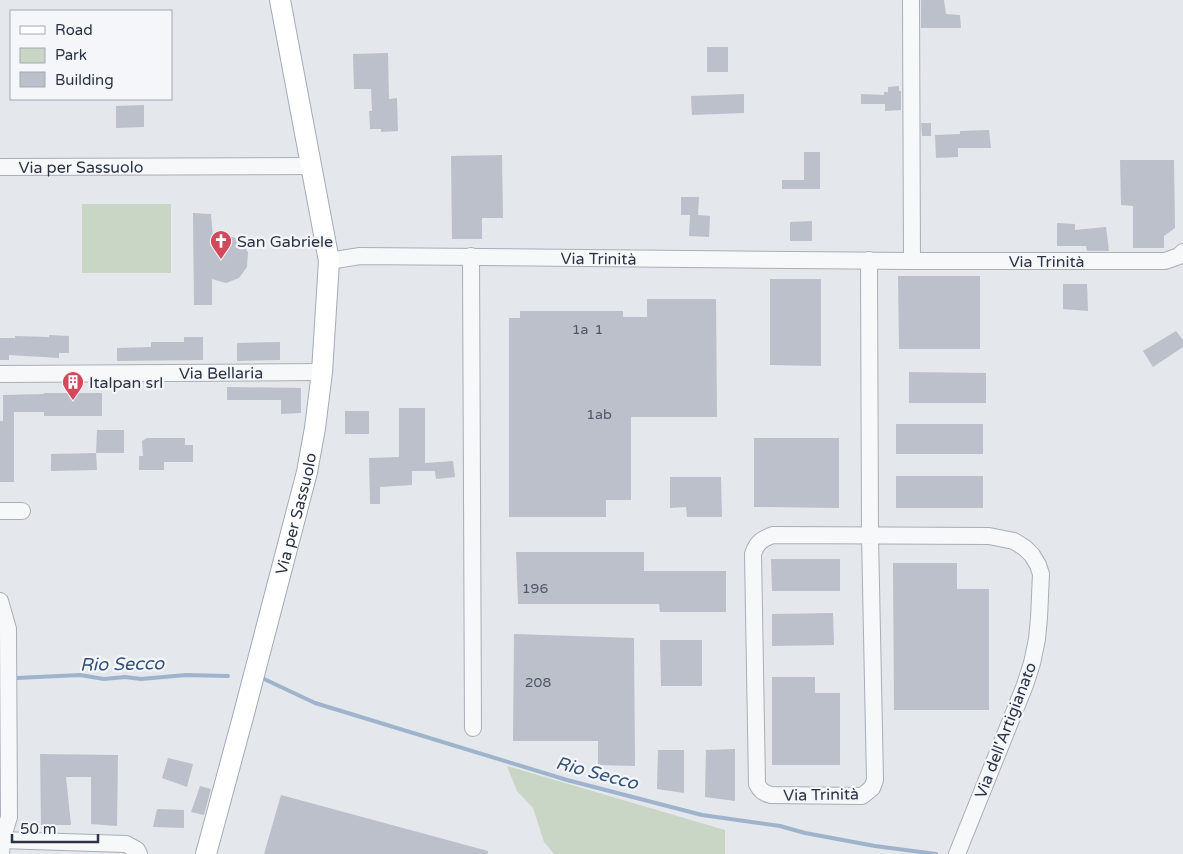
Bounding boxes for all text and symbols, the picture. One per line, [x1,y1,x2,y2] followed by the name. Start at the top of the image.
[10,10,172,100] legend
[55,21,93,39] text: Road
[55,46,87,64] text: Park
[55,71,114,89] text: Building
[18,158,144,178] street label: Via per Sassuolo
[209,229,233,260] church icon: San Gabriele
[237,232,333,252] place label: San Gabriele
[561,249,637,270] street label: Via Trinità
[1009,252,1085,272] street label: Via Trinità
[572,321,588,338] house number: 1a
[595,321,603,338] house number: 1
[179,363,263,384] street label: Via Bellaria
[61,370,85,401] building icon: Italpan srl
[89,373,163,393] place label: Italpan srl
[586,406,612,423] house number: 1ab
[272,451,321,577] street label: Via per Sassuolo
[522,580,548,597] house number: 196
[80,652,165,676] water label: Rio Secco
[971,659,1041,801] street label: Via dell'Artigianato
[525,674,551,691] house number: 208
[553,751,642,795] water label: Rio Secco
[783,784,859,806] street label: Via Trinità
[12,812,99,844] scale bar
[20,820,57,838] text: 50 m

